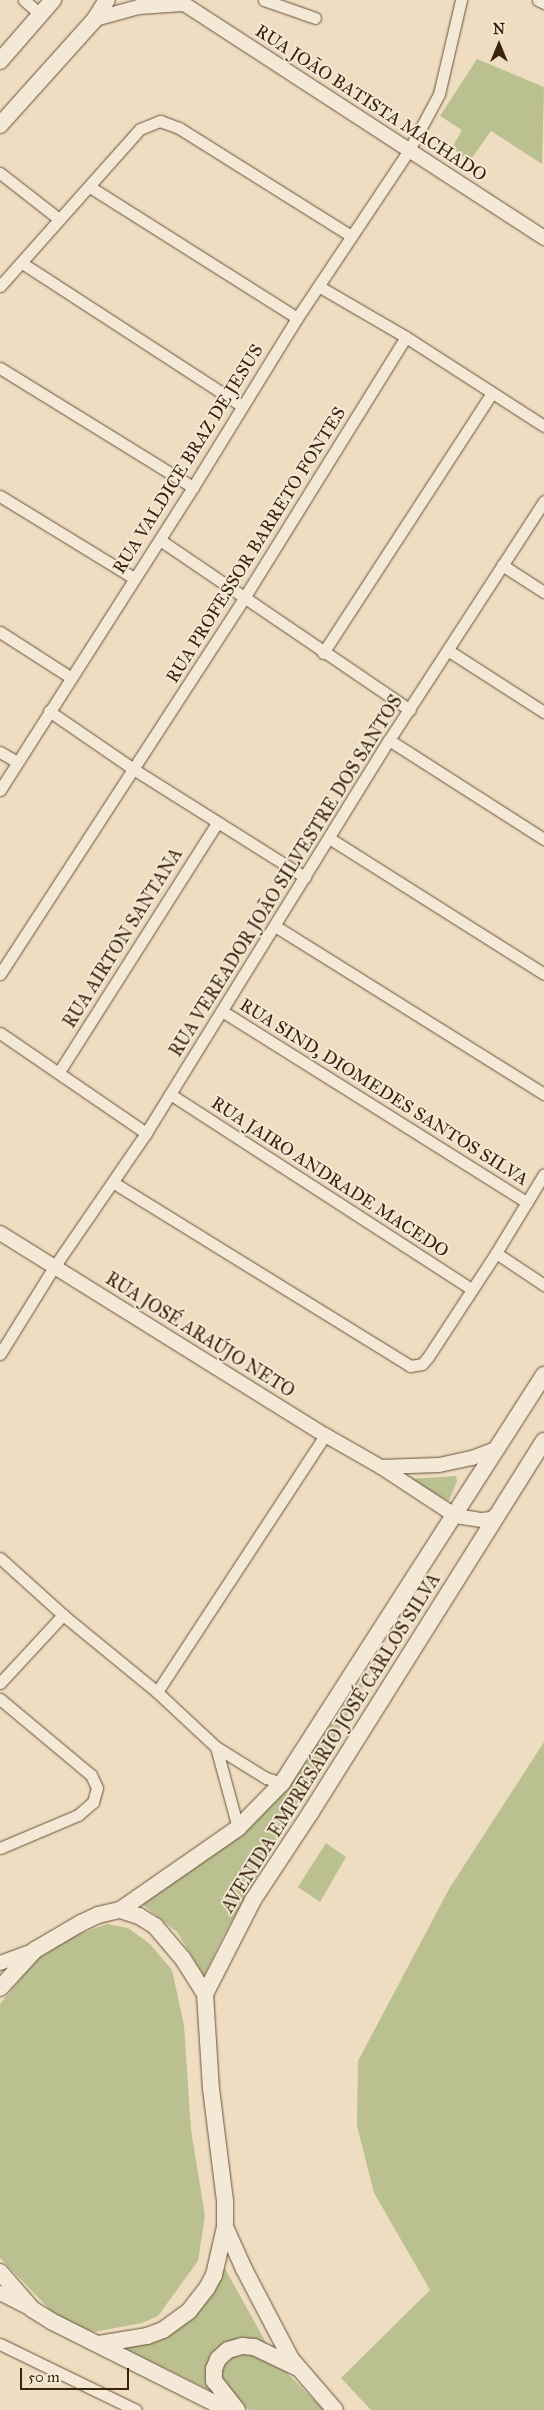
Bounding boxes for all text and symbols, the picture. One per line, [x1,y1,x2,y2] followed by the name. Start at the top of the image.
[251,20,491,186] street label: RUA JOÃO BATISTA MACHADO
[474,20,524,70] north arrow
[493,21,505,38] text: N
[108,340,268,578] street label: RUA VALDICE BRAZ DE JESUS
[162,403,350,687] street label: RUA PROFESSOR BARRETO FONTES
[165,691,407,1061] street label: RUA VEREADOR JOÃO SILVESTRE DOS SANTOS
[59,844,187,1032] street label: RUA AIRTON SANTANA
[236,994,532,1190] street label: RUA SIND, DIOMEDES SANTOS SILVA
[207,1092,453,1262] street label: RUA JAIRO ANDRADE MACEDO
[102,1268,298,1402] street label: RUA JOSÉ ARAÚJO NETO
[217,1569,445,1917] street label: AVENIDA EMPRESÁRIO JOSÉ CARLOS SILVA
[22,2358,131,2390] scale bar
[28,2368,60,2386] text: 50 m

